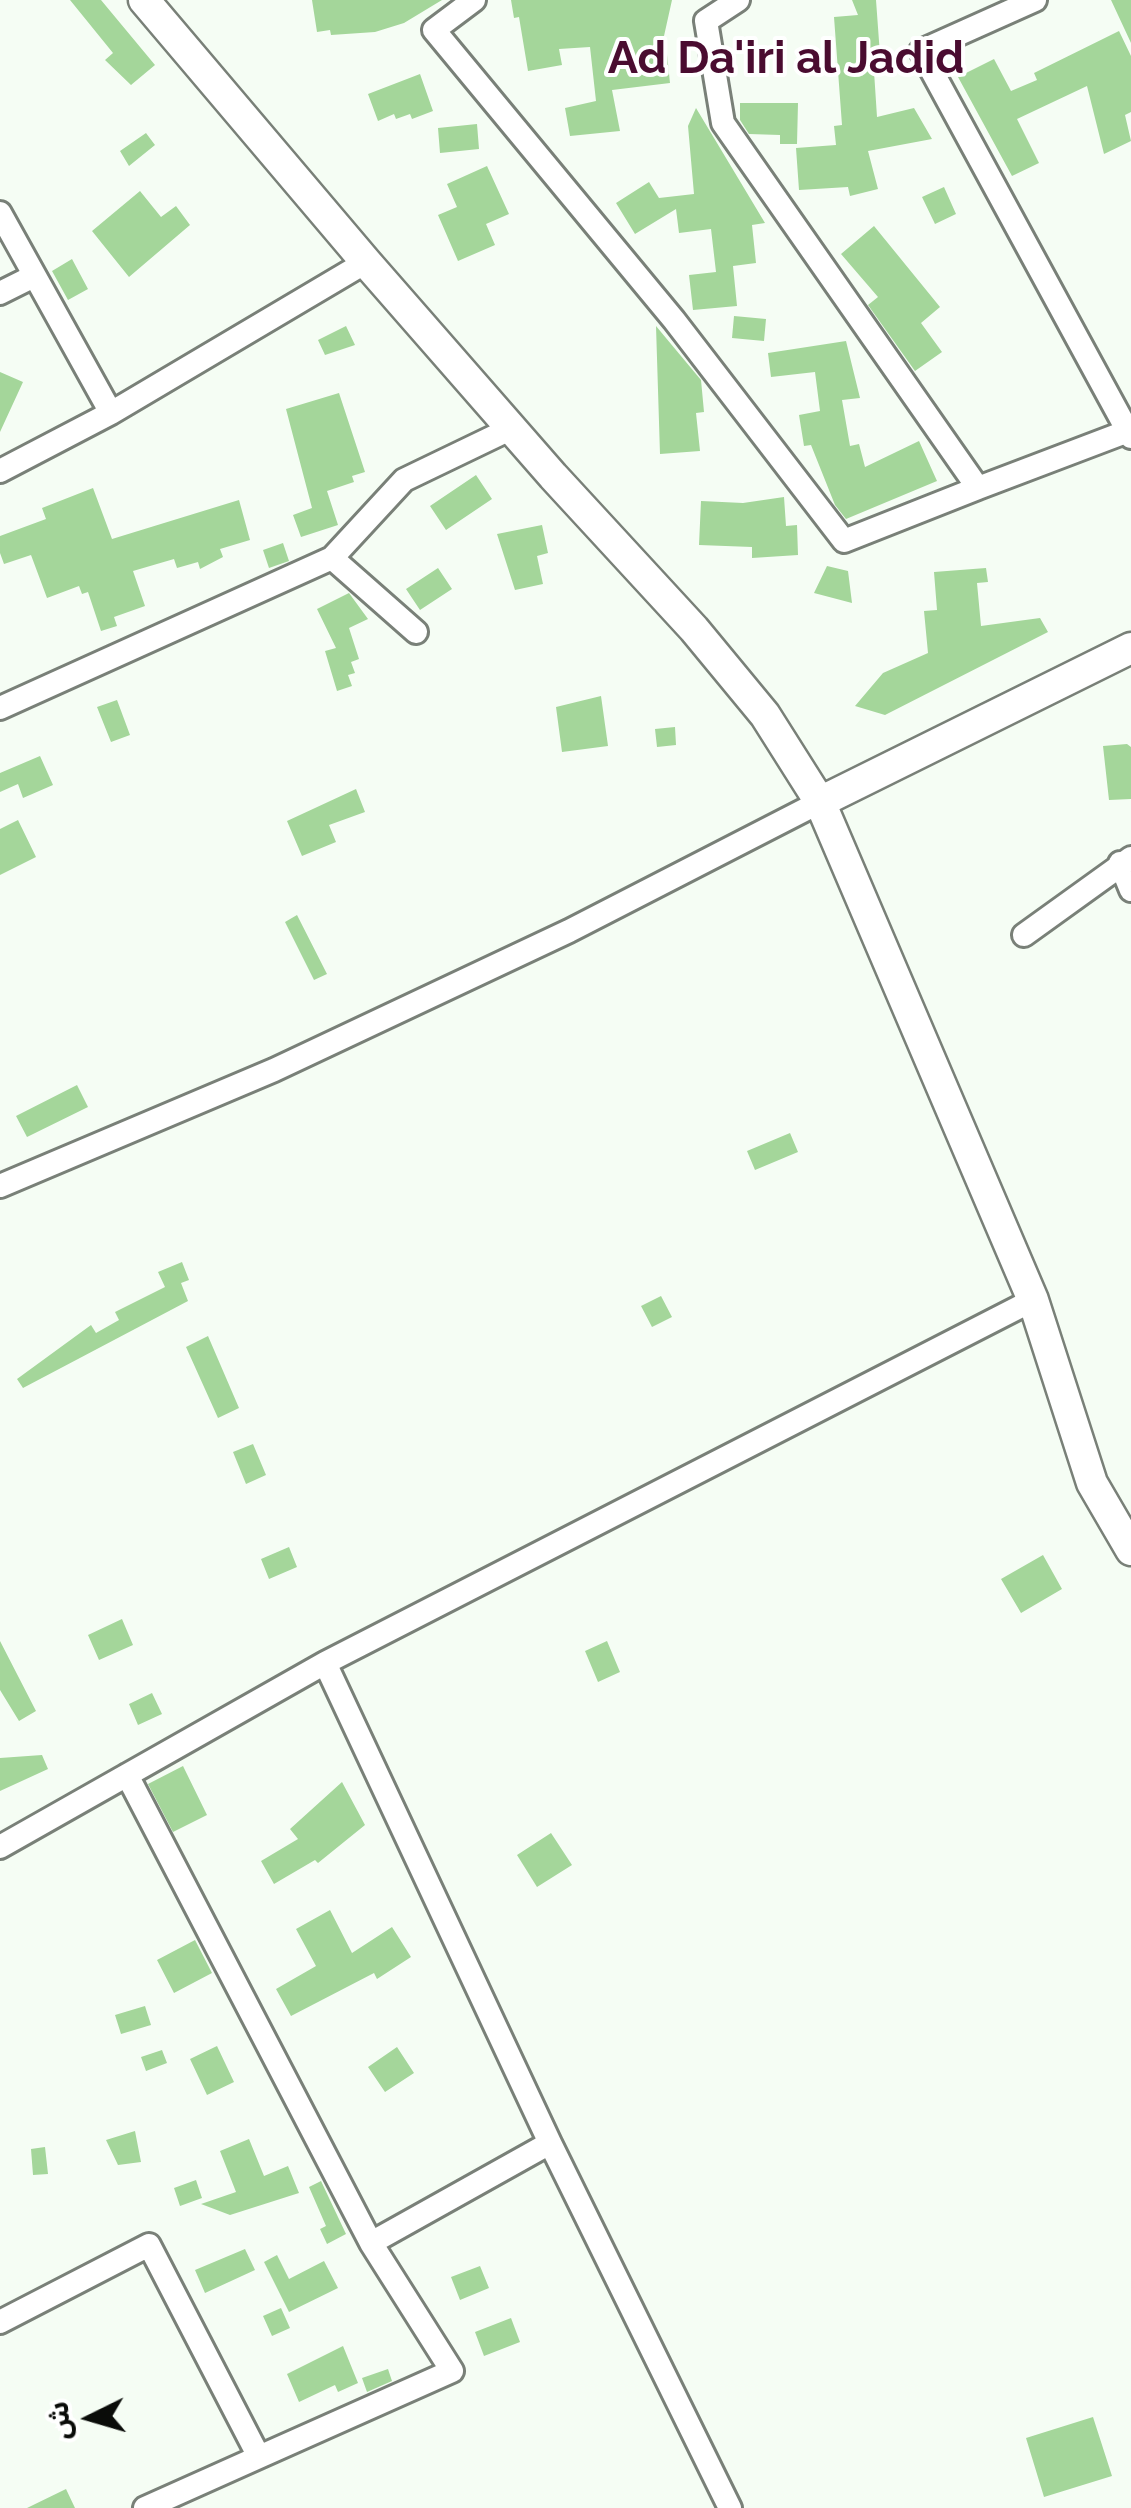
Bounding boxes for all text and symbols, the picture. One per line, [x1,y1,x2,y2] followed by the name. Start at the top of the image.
[608,32,964,86] district label: Ad Da'iri al Jadid
[40,2368,140,2468] north arrow
[42,2400,78,2441] text: ش

